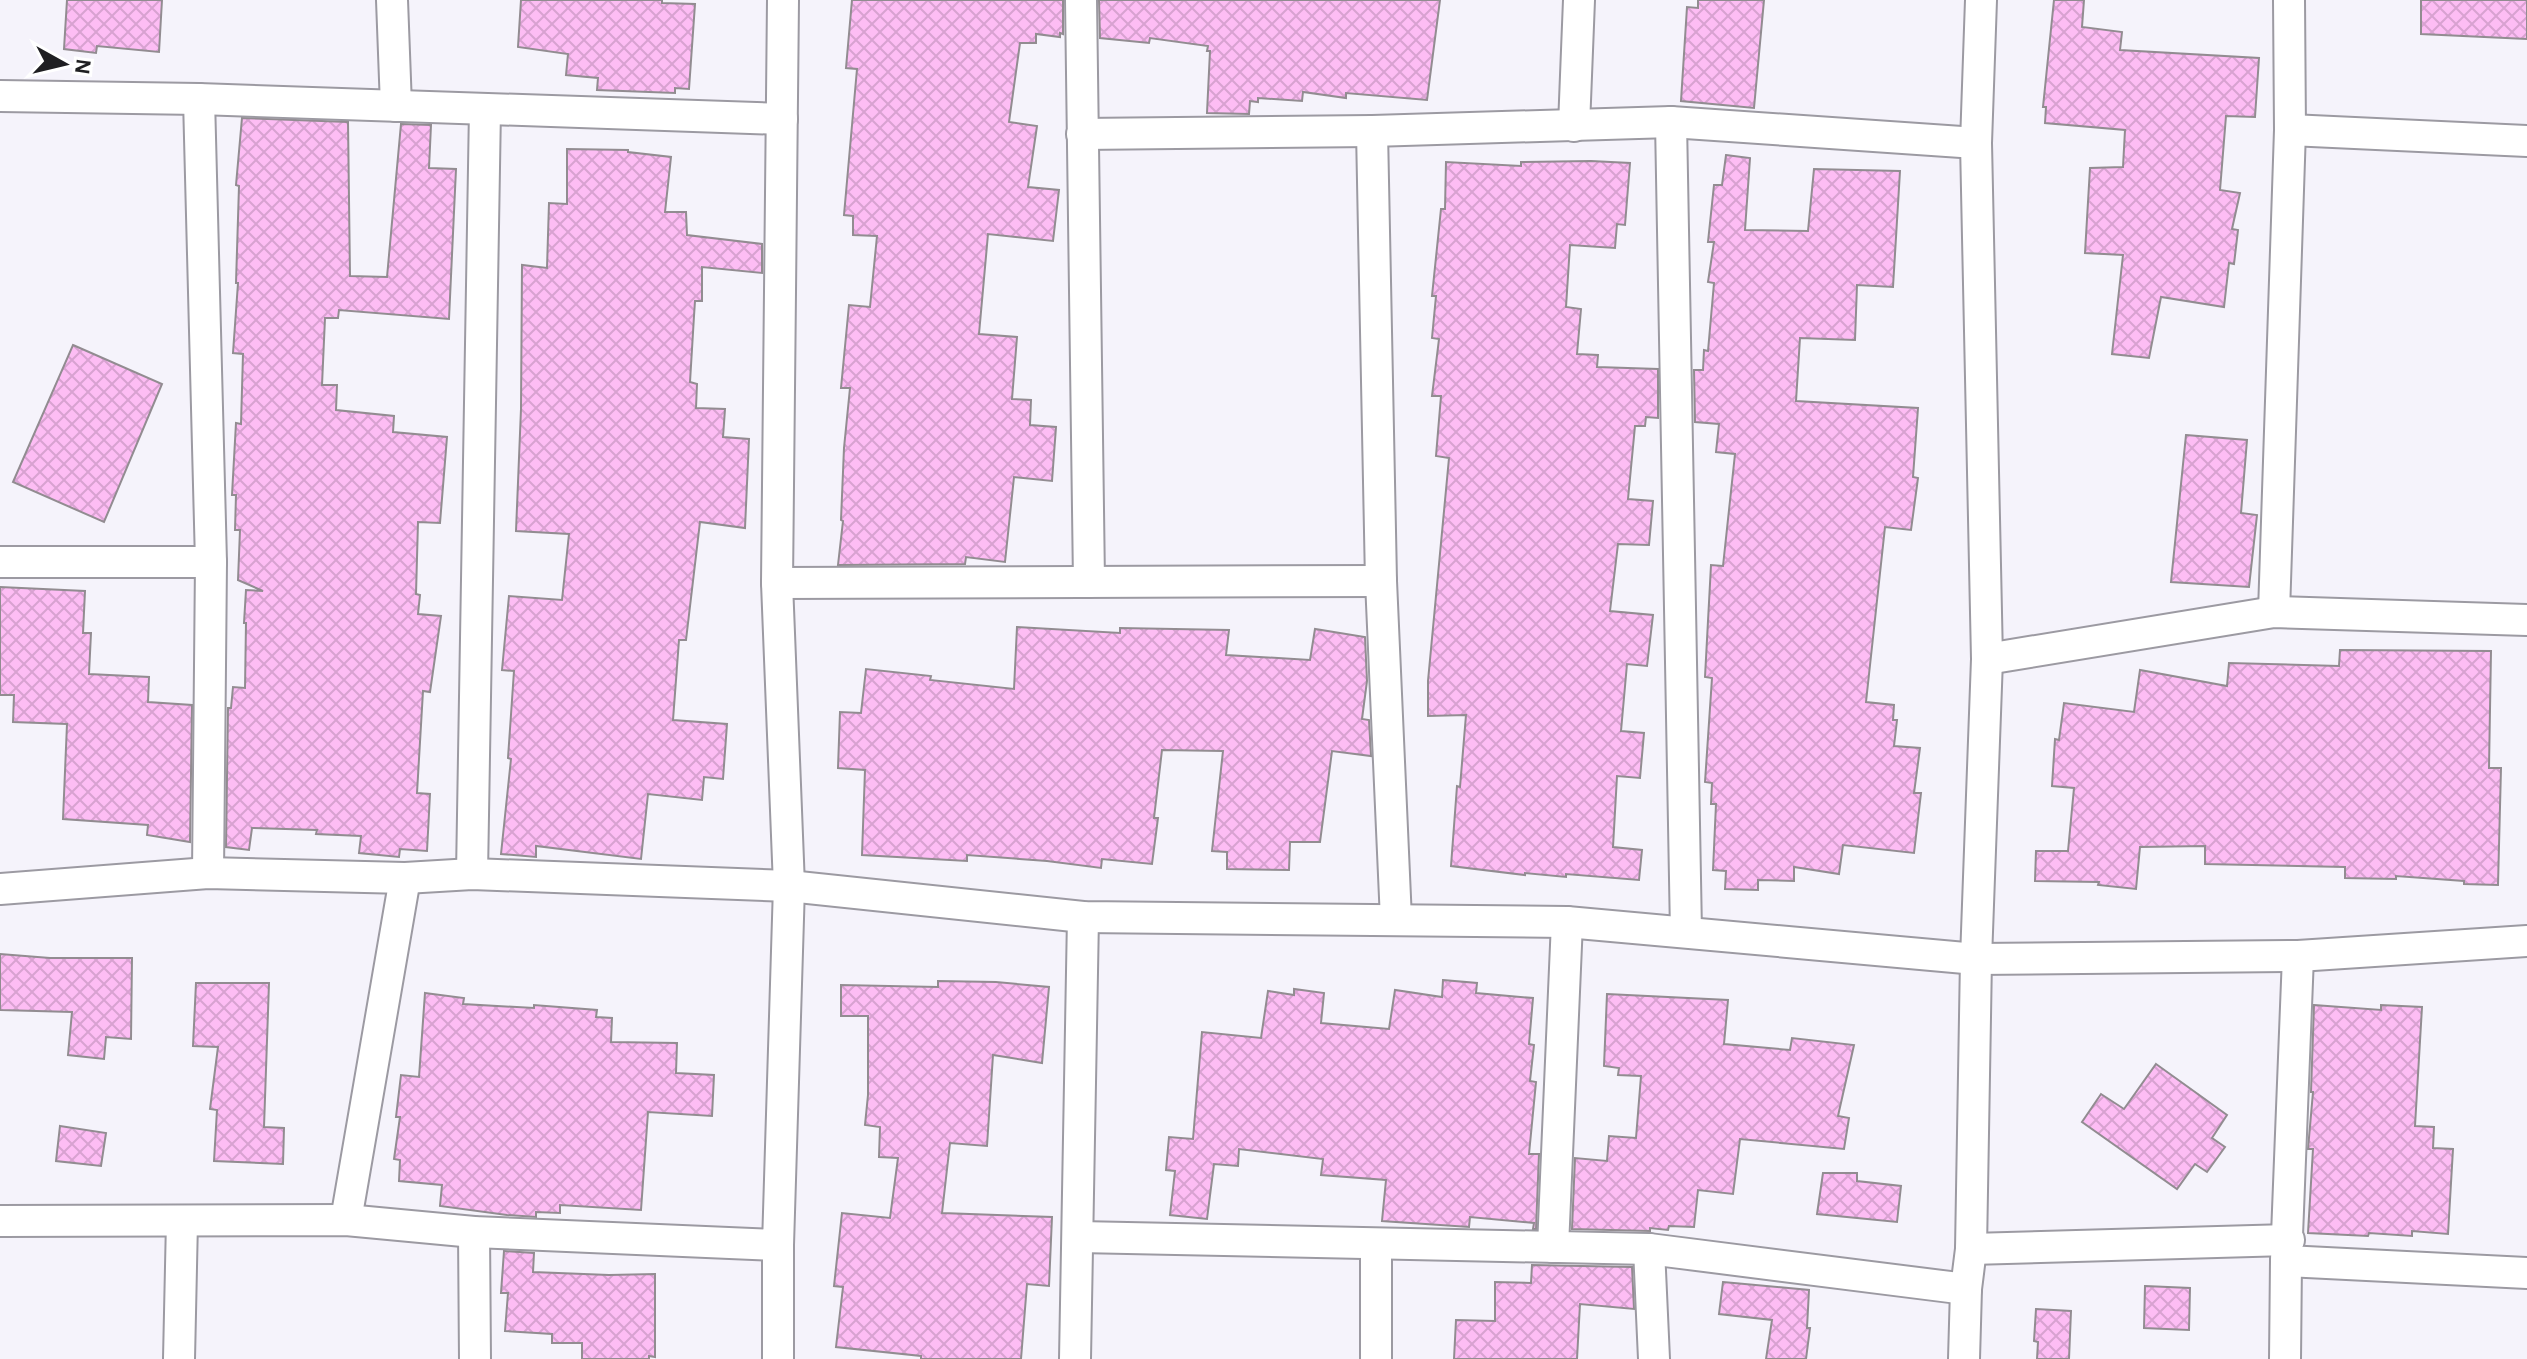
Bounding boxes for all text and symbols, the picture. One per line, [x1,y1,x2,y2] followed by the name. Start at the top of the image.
[24,24,104,104] north arrow
[71,58,95,76] text: N

